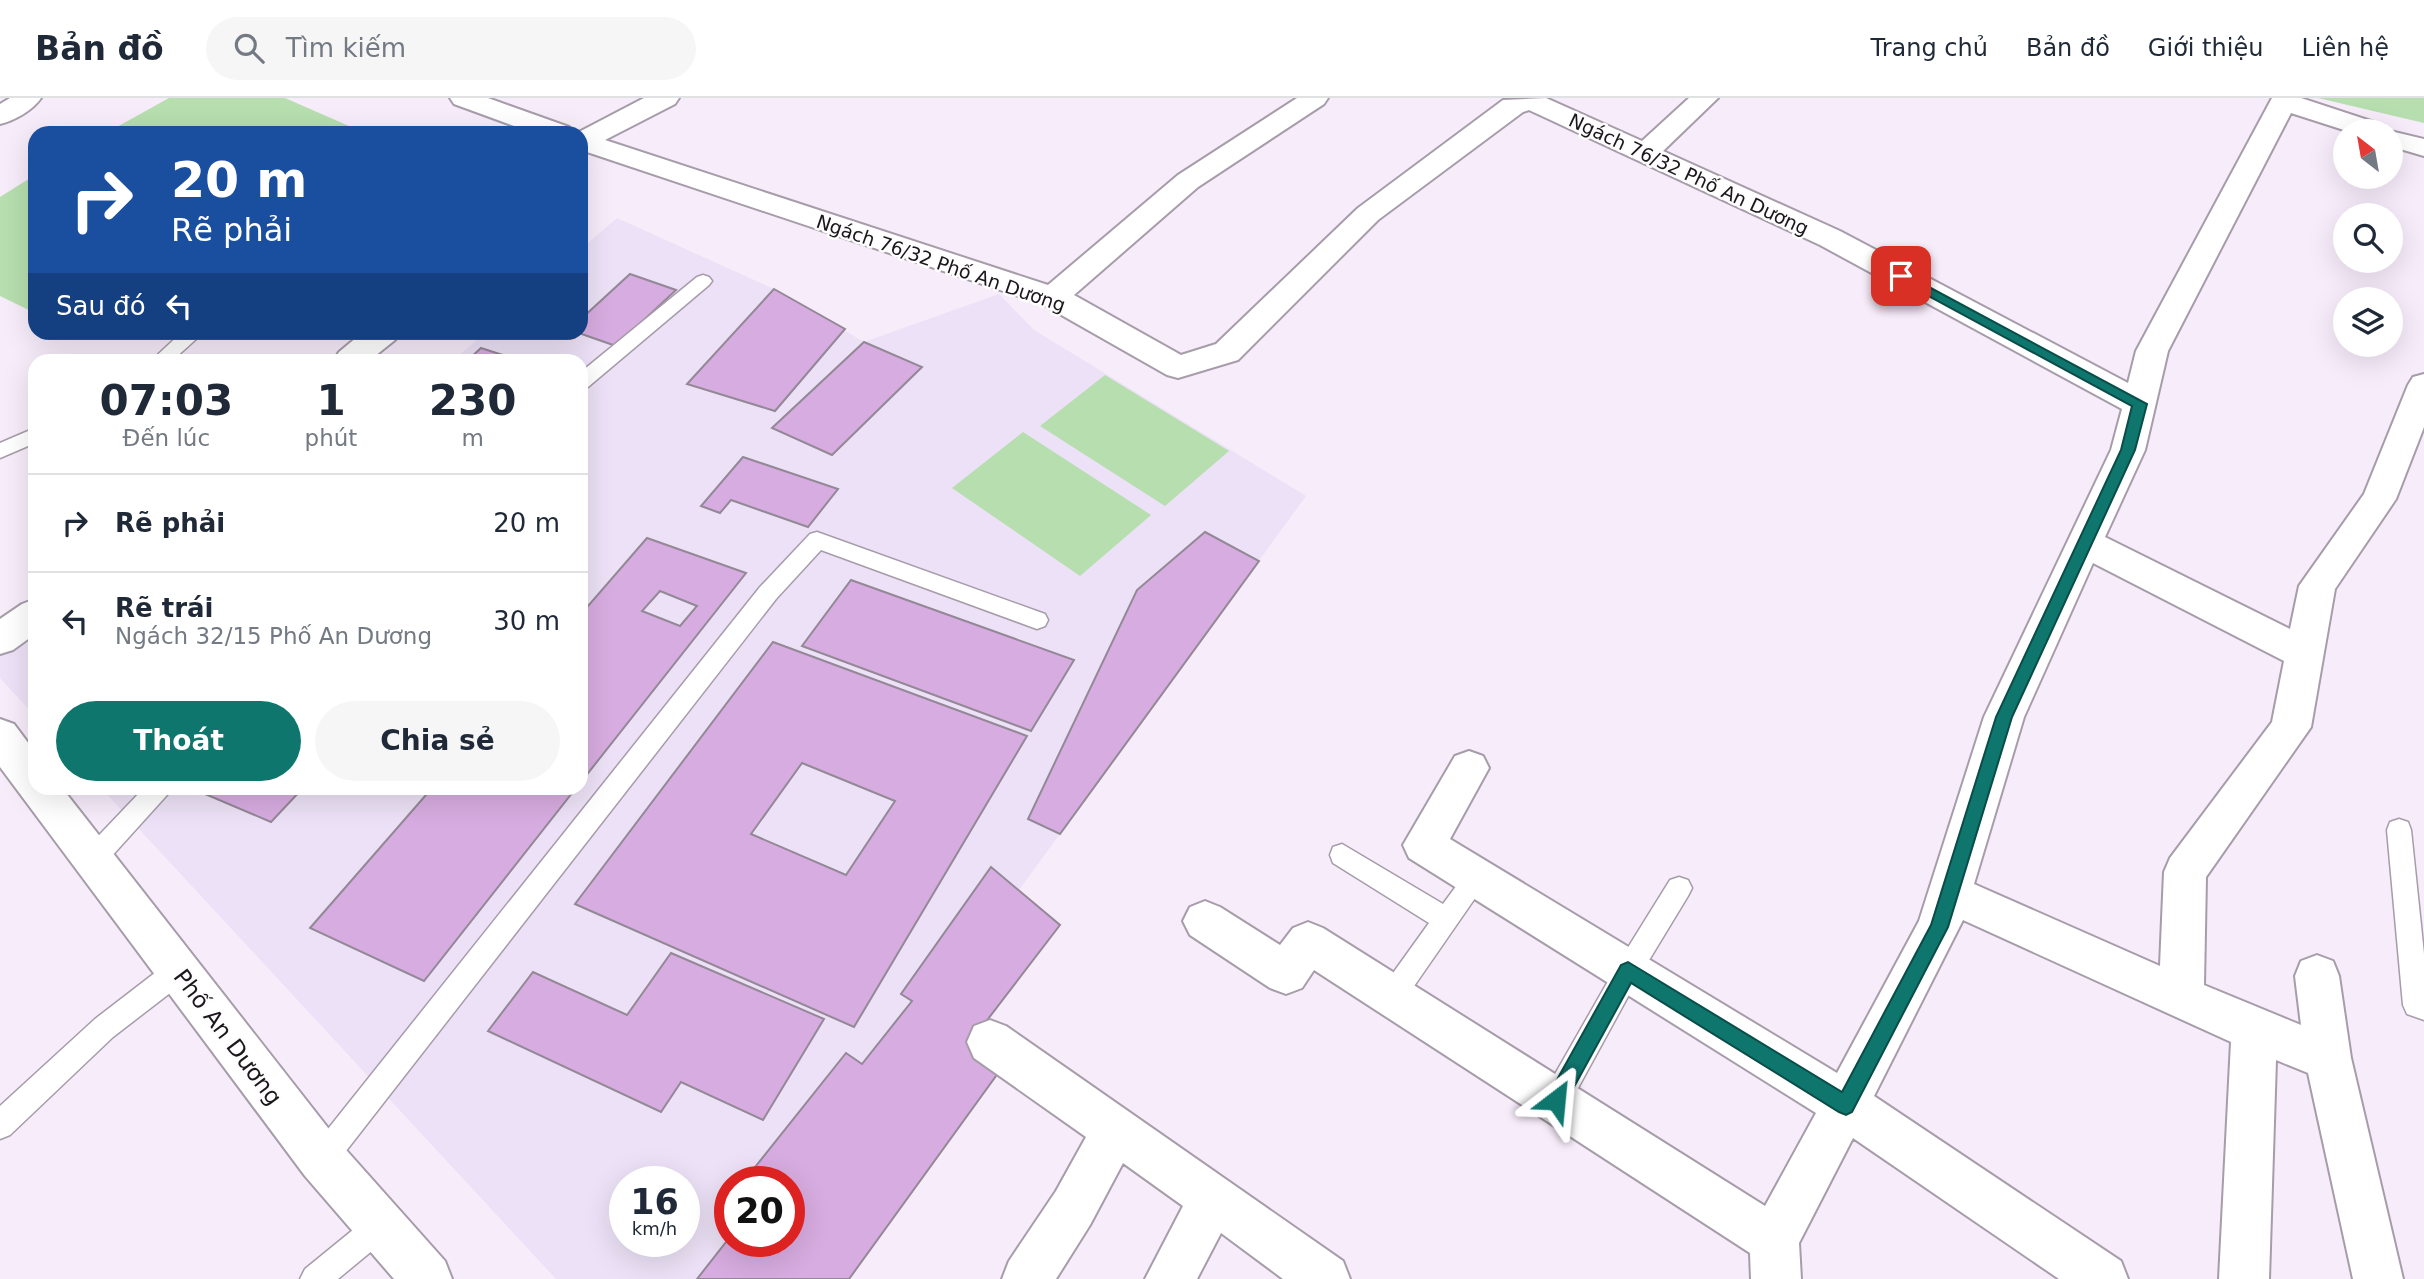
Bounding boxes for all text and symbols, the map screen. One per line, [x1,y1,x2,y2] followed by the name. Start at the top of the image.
[206,17,696,80] search box
[35,29,164,68] text: Bản đồ
[230,29,268,67] icon: search
[286,33,406,63] text: Tìm kiếm
[1871,34,1988,62] text: Trang chủ
[2026,34,2110,62] text: Bản đồ
[2148,34,2263,62] text: Giới thiệu
[2301,34,2389,62] text: Liên hệ
[1566,109,1812,239] street label: Ngách 76/32 Phố An Dương
[2333,119,2403,189] north arrow
[2333,119,2403,357] map controls
[171,152,307,209] text: 20 m
[56,154,147,245] icon: right
[2333,203,2403,273] button: search
[814,210,1068,316] street label: Ngách 76/32 Phố An Dương
[171,211,292,249] text: Rẽ phải
[1871,246,1931,306] pin
[1882,257,1920,295] icon: arrive
[160,287,198,325] icon: left
[2333,287,2403,357] button: layers
[56,291,146,321] text: Sau đó
[99,376,233,425] text: 07:03
[316,376,346,425] text: 1
[429,376,517,425] text: 230
[123,425,210,451] text: Đến lúc
[305,425,357,451] text: phút
[461,425,484,451] text: m
[56,504,94,542] icon: right
[115,508,225,538] text: Rẽ phải
[493,508,560,538] text: 20 m
[115,593,213,623] text: Rẽ trái
[56,602,94,640] icon: left
[493,606,560,636] text: 30 m
[115,623,432,649] text: Ngách 32/15 Phố An Dương
[56,701,301,781] button: Thoát
[315,701,560,781] button: Chia sẻ
[169,964,287,1110] street label: Phố An Dương
[1519,1063,1593,1137] position arrow
[714,1166,805,1257] speed limit sign: 20
[630,1182,679,1222] text: 16
[632,1218,677,1239] text: km/h

